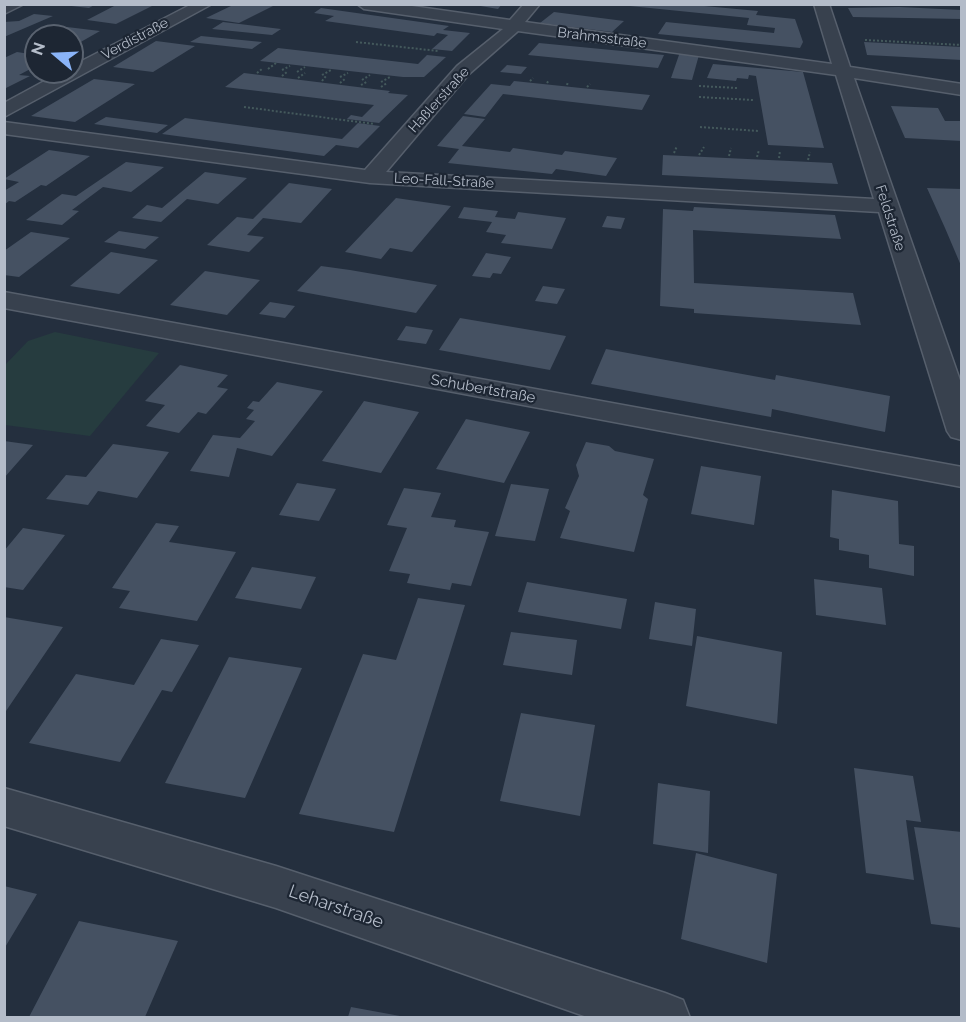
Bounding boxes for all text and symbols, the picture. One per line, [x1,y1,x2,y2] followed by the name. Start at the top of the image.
[99,14,171,64] street label: Verdistraße
[24,24,84,84] north arrow
[557,24,647,52] street label: Brahmsstraße
[27,40,49,57] text: N
[405,64,473,136] street label: Haßlerstraße
[394,170,494,192] street label: Leo-Fall-Straße
[871,183,909,253] street label: Feldstraße
[429,371,537,407] street label: Schubertstraße
[286,881,386,933] street label: Leharstraße

